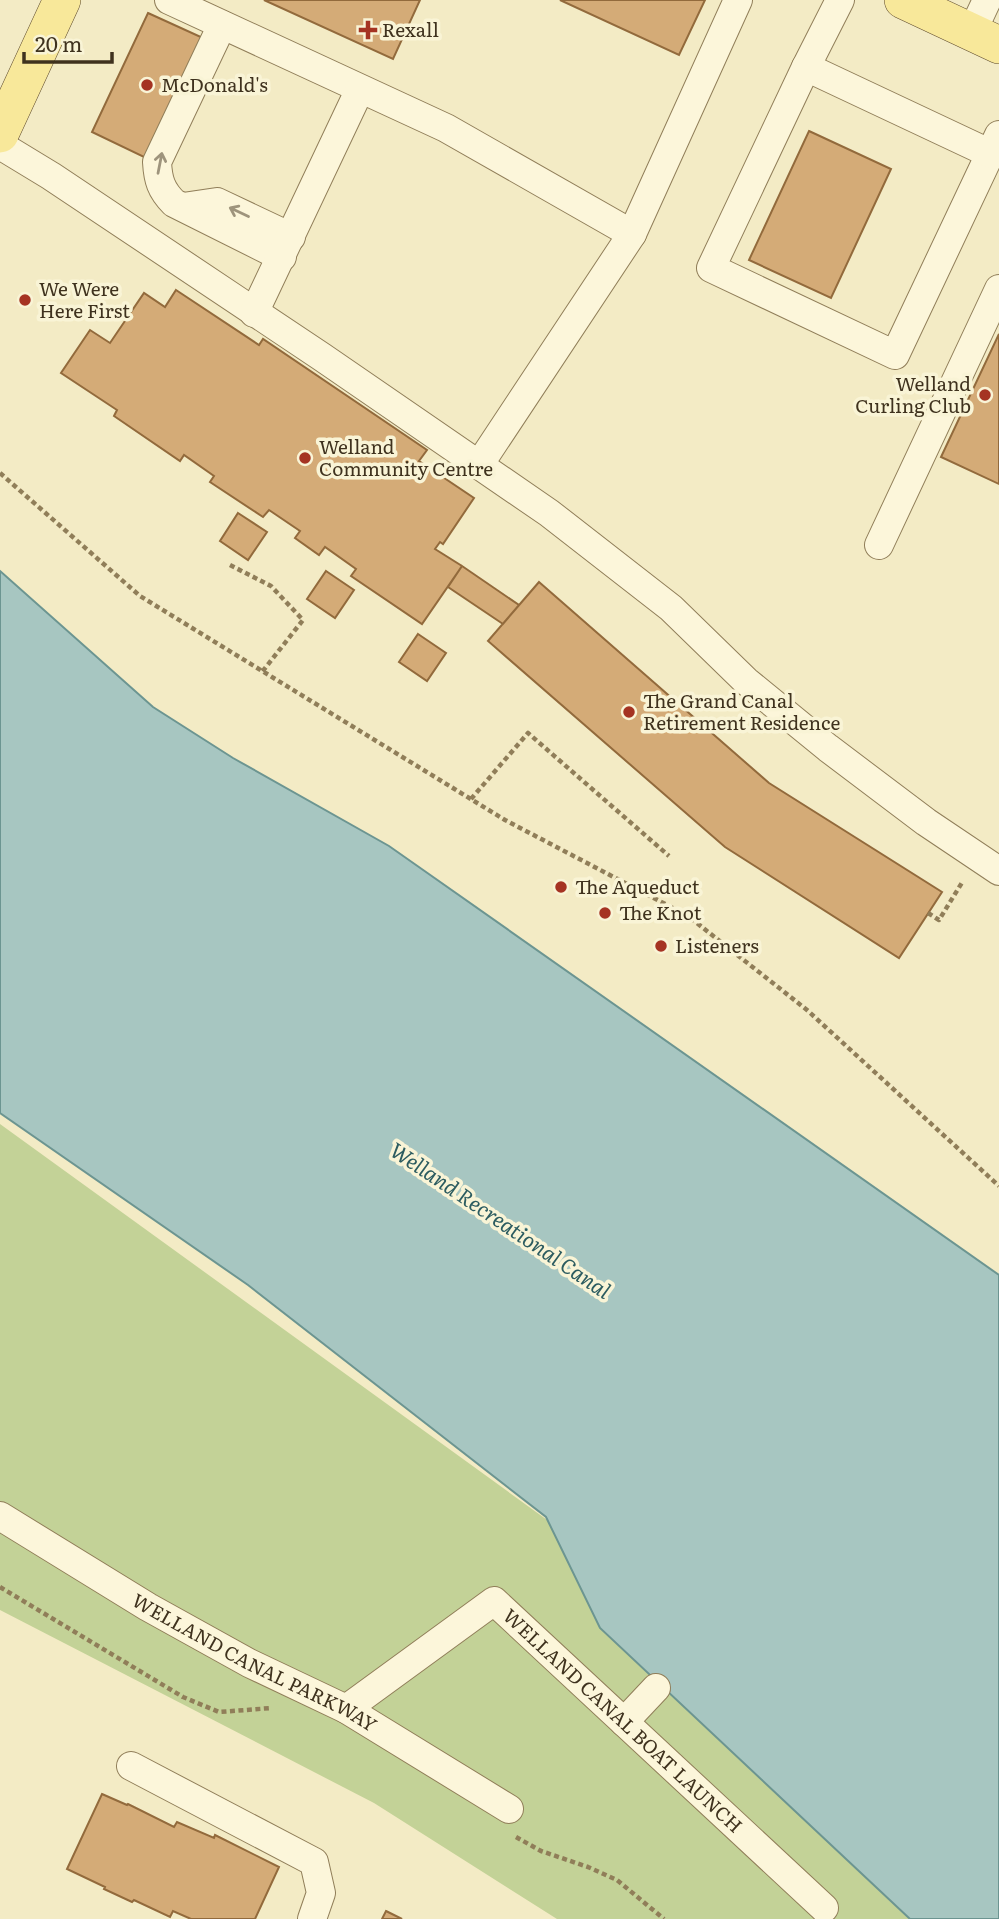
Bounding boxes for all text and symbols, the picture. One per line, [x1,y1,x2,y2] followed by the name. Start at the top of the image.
[382,15,439,43] place label: Rexall
[24,21,112,65] scale bar
[360,22,376,38] marker: Rexall
[35,27,82,58] text: 20 m
[161,70,268,98] place label: McDonald's
[139,77,155,93] marker: McDonald's
[154,153,167,175] one-way arrow
[228,205,249,218] one-way arrow
[39,274,130,324] place label: We Were Here First
[17,292,33,308] marker: We Were Here First
[855,369,971,419] place label: Welland Curling Club
[977,387,993,403] marker: Welland Curling Club
[319,432,493,482] place label: Welland Community Centre
[297,450,313,466] marker: Welland Community Centre
[643,686,840,736] place label: The Grand Canal Retirement Residence
[621,704,637,720] marker: The Grand Canal Retirement Residence
[575,872,700,900] place label: The Aqueduct
[553,879,569,895] marker: The Aqueduct
[619,898,702,926] place label: The Knot
[597,905,613,921] marker: The Knot
[675,931,759,959] place label: Listeners
[653,938,669,954] marker: Listeners
[385,1133,618,1305] water label: Welland Recreational Canal
[127,1586,383,1738] street label: WELLAND CANAL PARKWAY
[497,1601,749,1839] street label: WELLAND CANAL BOAT LAUNCH

